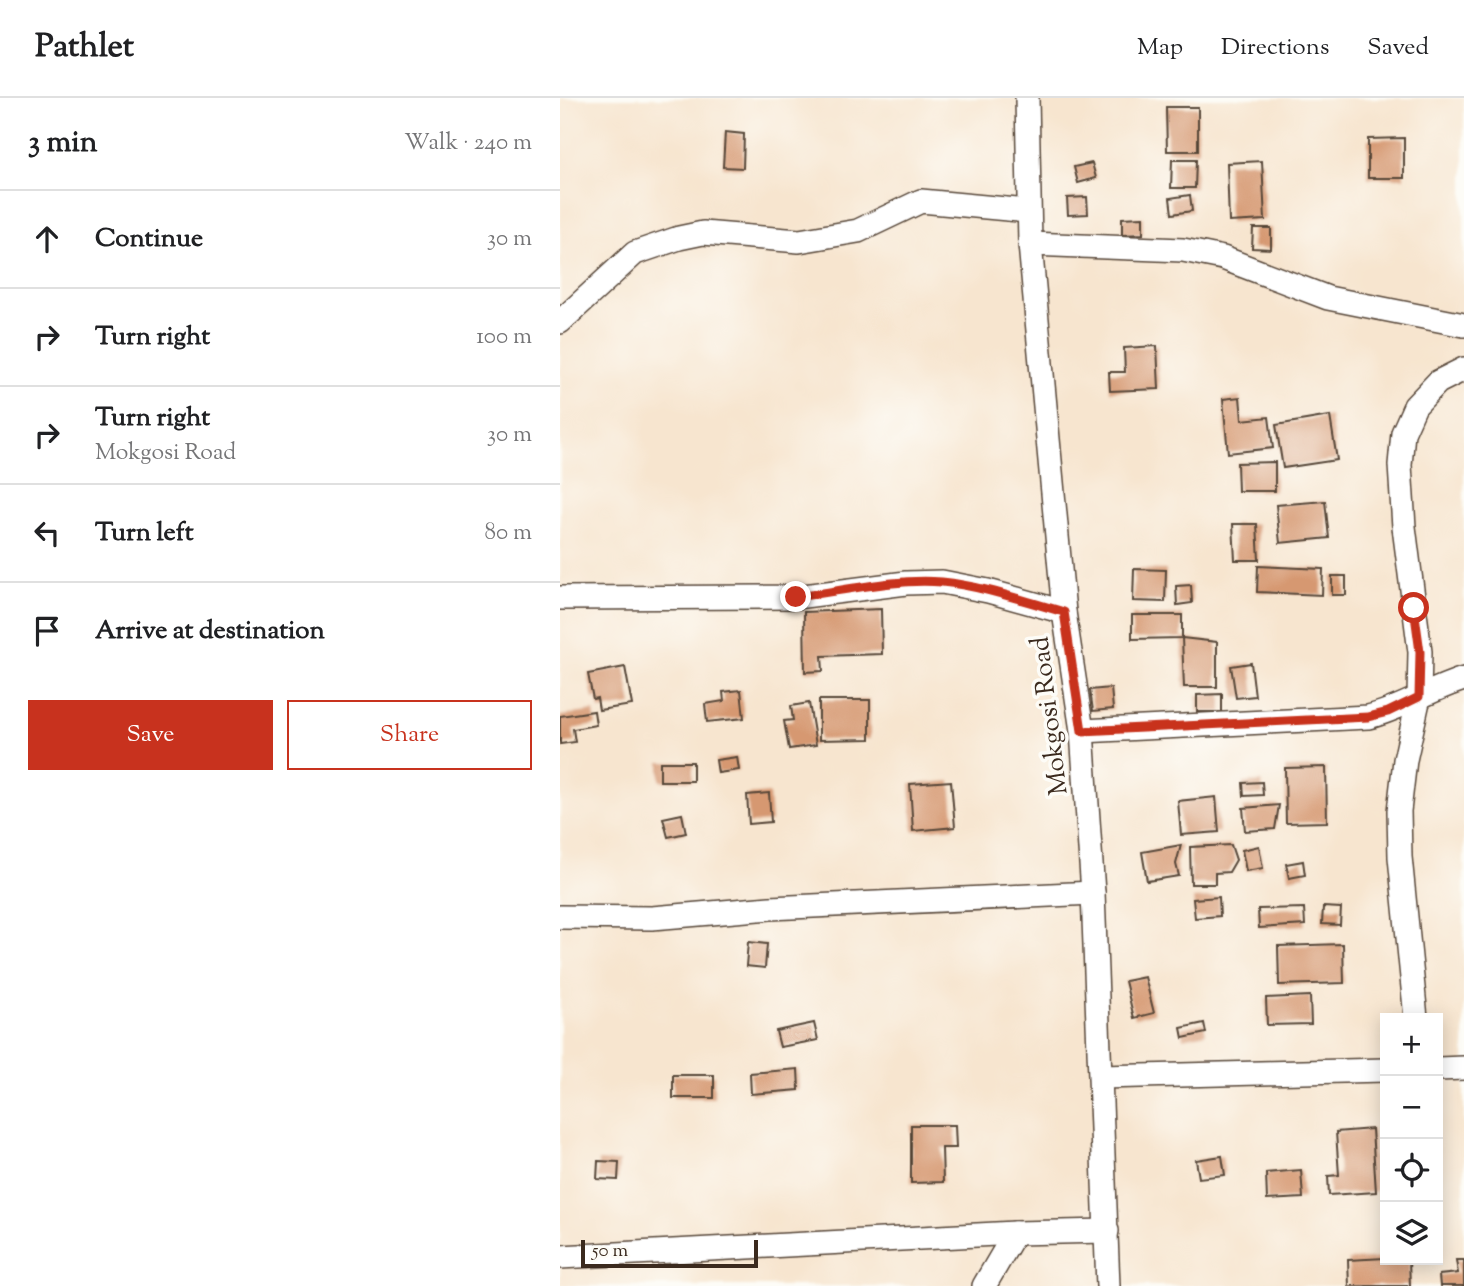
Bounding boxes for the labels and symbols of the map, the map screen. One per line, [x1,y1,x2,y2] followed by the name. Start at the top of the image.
[780,581,811,612] route end
[1398,592,1429,623] route start
[1022,634,1079,797] street label: Mokgosi Road
[581,1237,758,1269] scale bar

